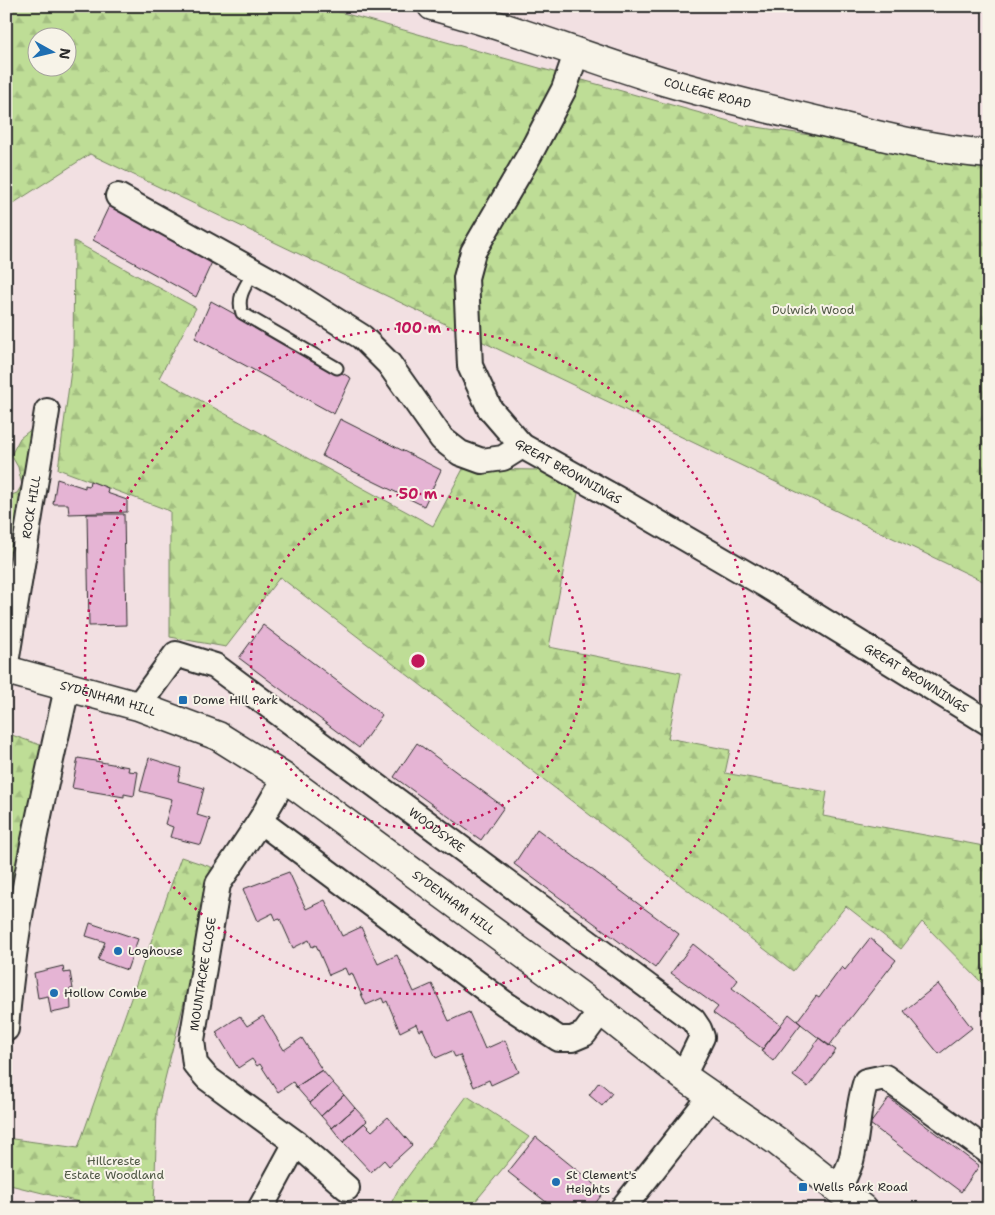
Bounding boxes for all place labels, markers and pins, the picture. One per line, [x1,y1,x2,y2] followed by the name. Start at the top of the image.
[409,652,427,670] centre of rings
[193,692,278,708] place label: Dome Hill Park
[177,694,189,706] marker: Dome Hill Park
[128,943,183,959] place label: Loghouse
[112,945,124,957] marker: Loghouse
[64,985,147,1001] place label: Hollow Combe
[48,987,60,999] marker: Hollow Combe
[566,1167,637,1197] place label: St Clement's Heights
[550,1176,562,1188] marker: St Clement's Heights
[813,1179,908,1195] place label: Wells Park Road
[797,1181,809,1193] marker: Wells Park Road

